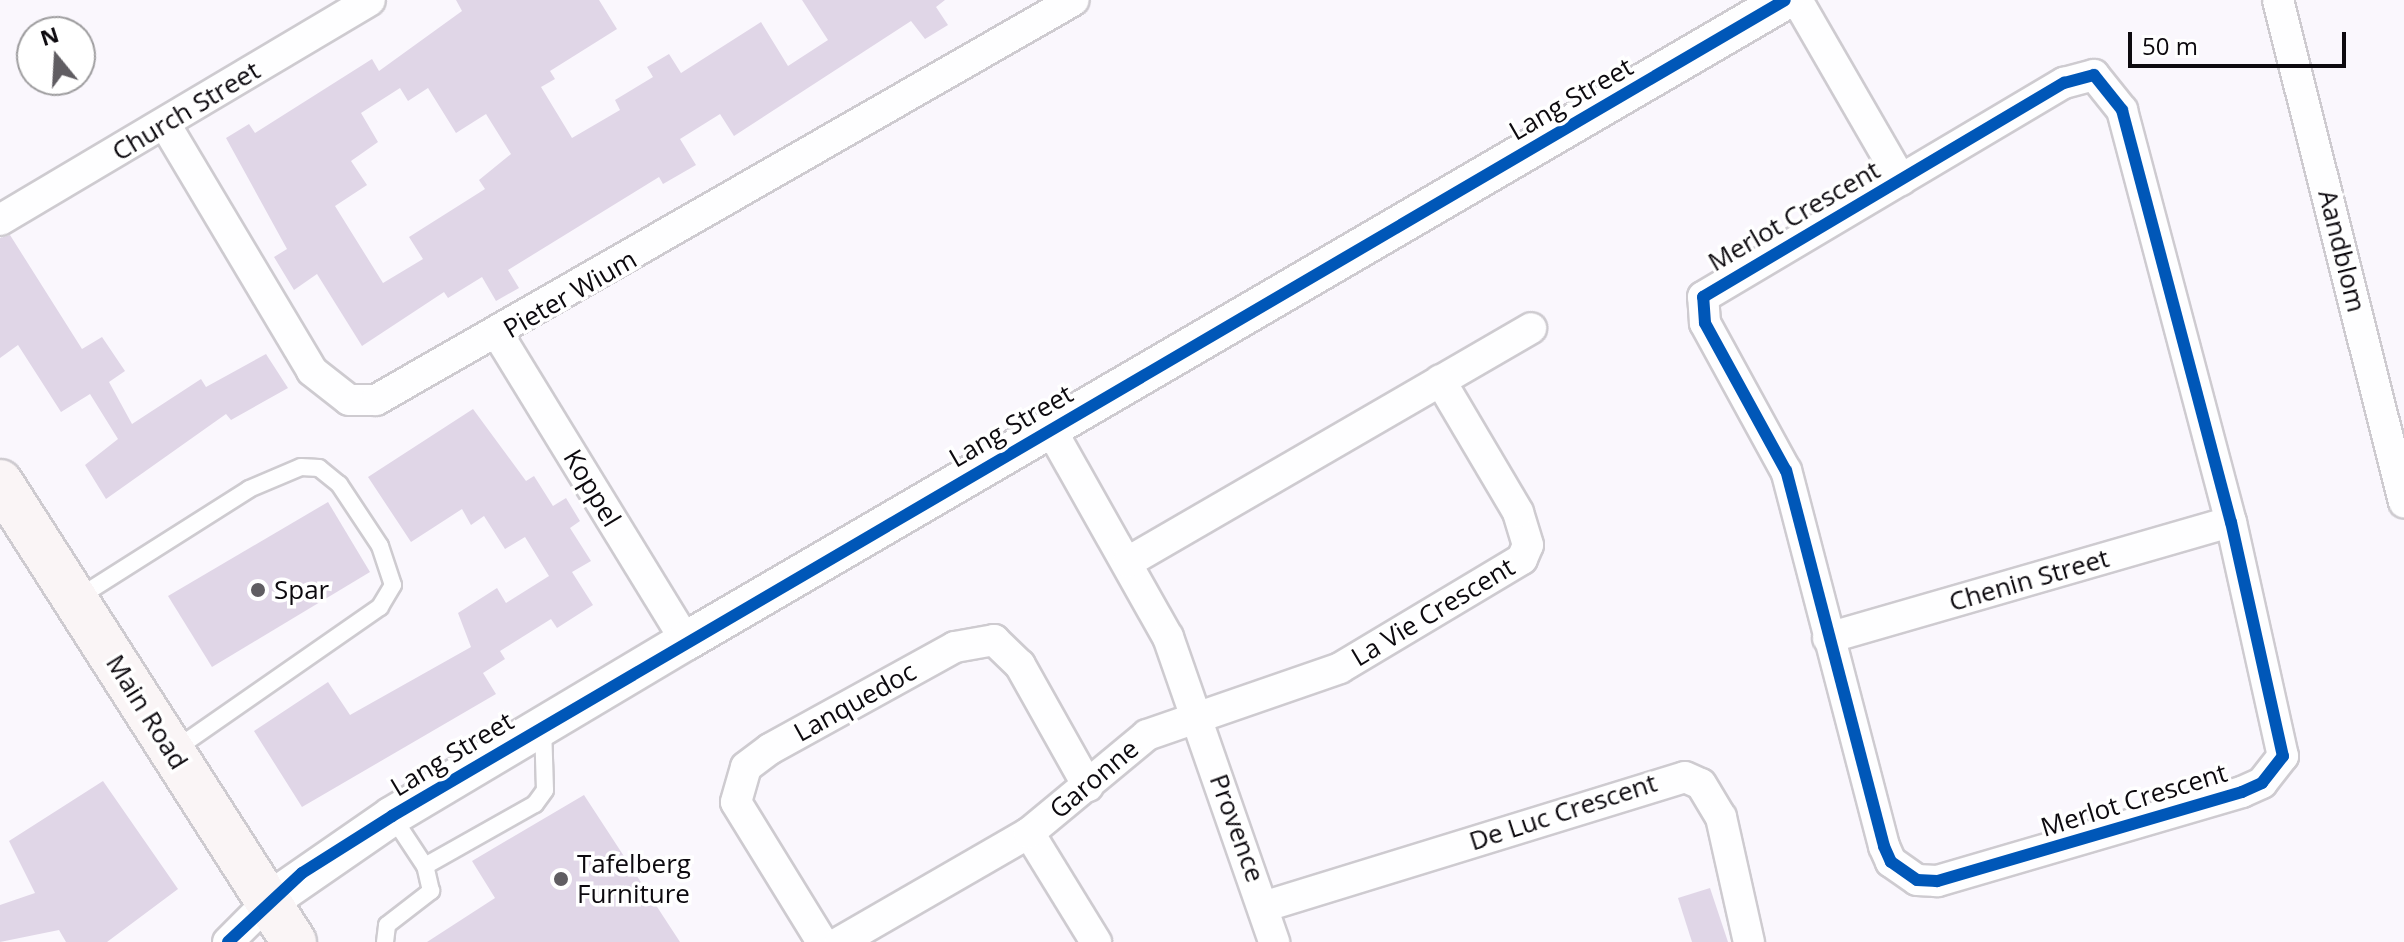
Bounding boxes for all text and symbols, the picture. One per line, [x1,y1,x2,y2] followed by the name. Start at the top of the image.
[16,16,96,96] north arrow
[2132,16,2350,66] scale bar
[36,18,62,52] text: N
[2142,29,2198,62] text: 50 m
[1504,51,1638,147] street label: Lang Street
[107,55,265,167] street label: Church Street
[1703,154,1885,278] street label: Merlot Crescent
[2312,187,2372,315] street label: Aandblom
[498,243,642,345] street label: Pieter Wium
[944,378,1078,474] street label: Lang Street
[557,444,627,532] street label: Koppel
[1946,542,2112,618] street label: Chenin Street
[1346,551,1520,673] street label: La Vie Crescent
[274,574,329,606] place label: Spar
[249,581,267,599] marker: Spar
[100,649,194,775] street label: Main Road
[789,656,921,748] street label: Lanquedoc
[385,705,519,803] street label: Lang Street
[1043,733,1145,825] street label: Garonne
[2037,757,2231,843] street label: Merlot Crescent
[1465,767,1661,857] street label: De Luc Crescent
[1203,770,1271,886] street label: Provence
[577,848,691,910] place label: Tafelberg Furniture
[552,870,570,888] marker: Tafelberg Furniture

